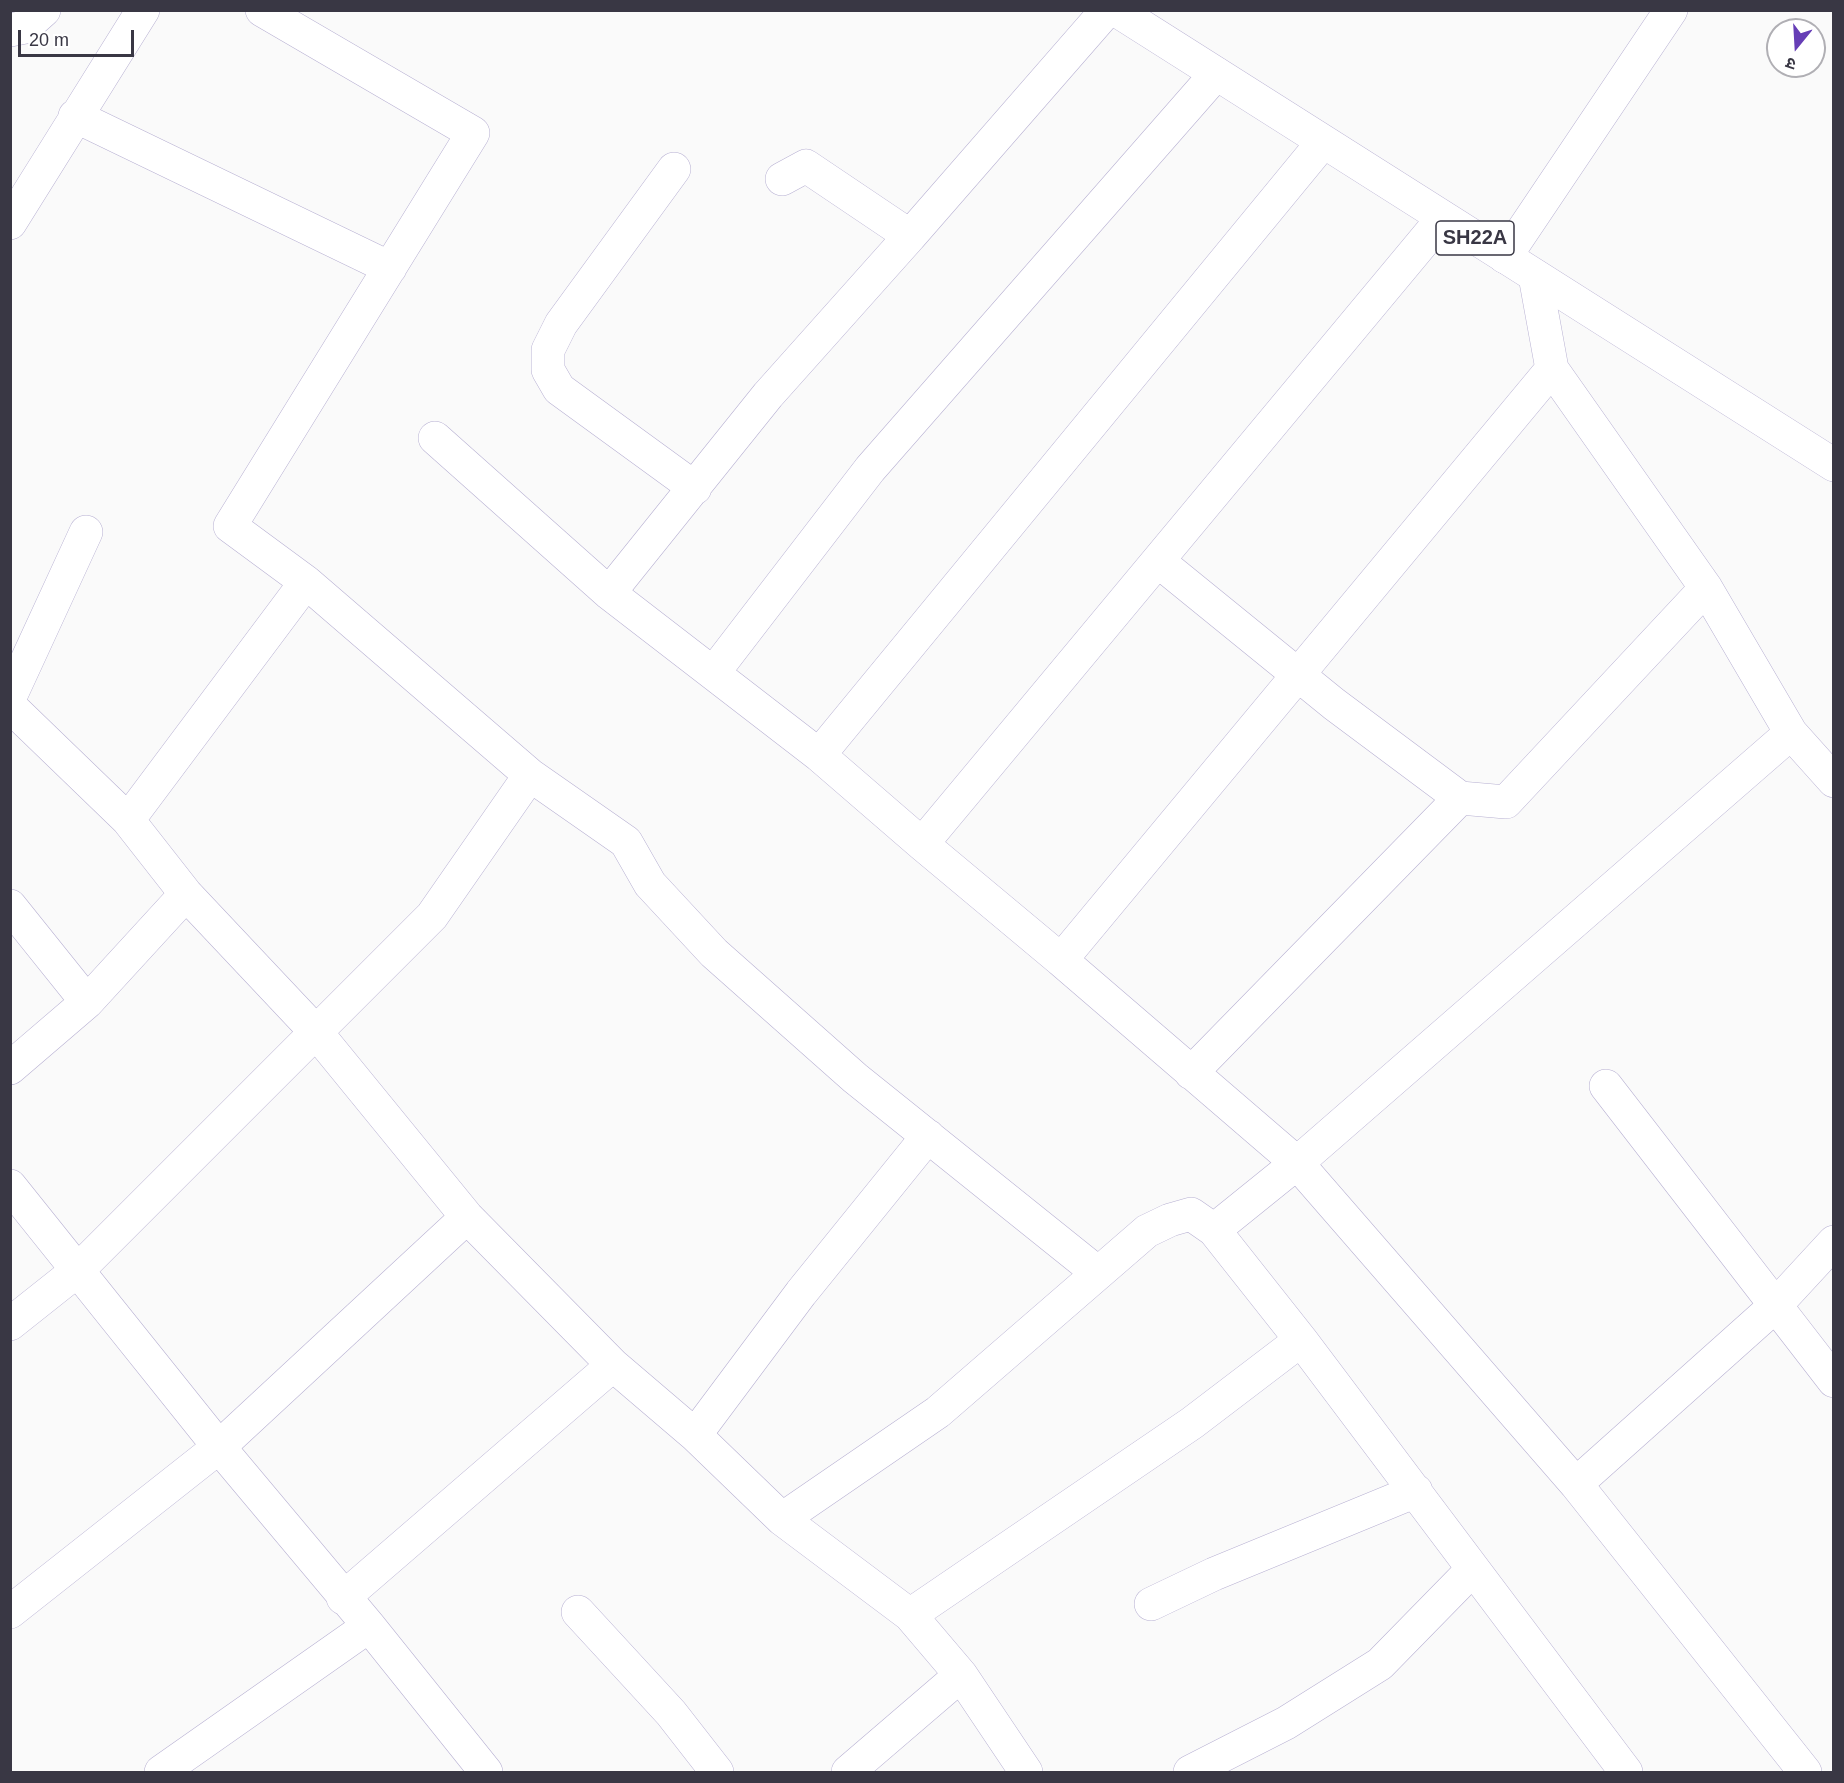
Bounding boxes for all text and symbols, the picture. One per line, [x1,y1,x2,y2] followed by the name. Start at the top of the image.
[21,18,136,56] scale bar
[1766,18,1826,78] north arrow
[29,30,69,50] text: 20 m
[1784,54,1798,73] text: उ
[1436,221,1514,255] road number: SH22A

